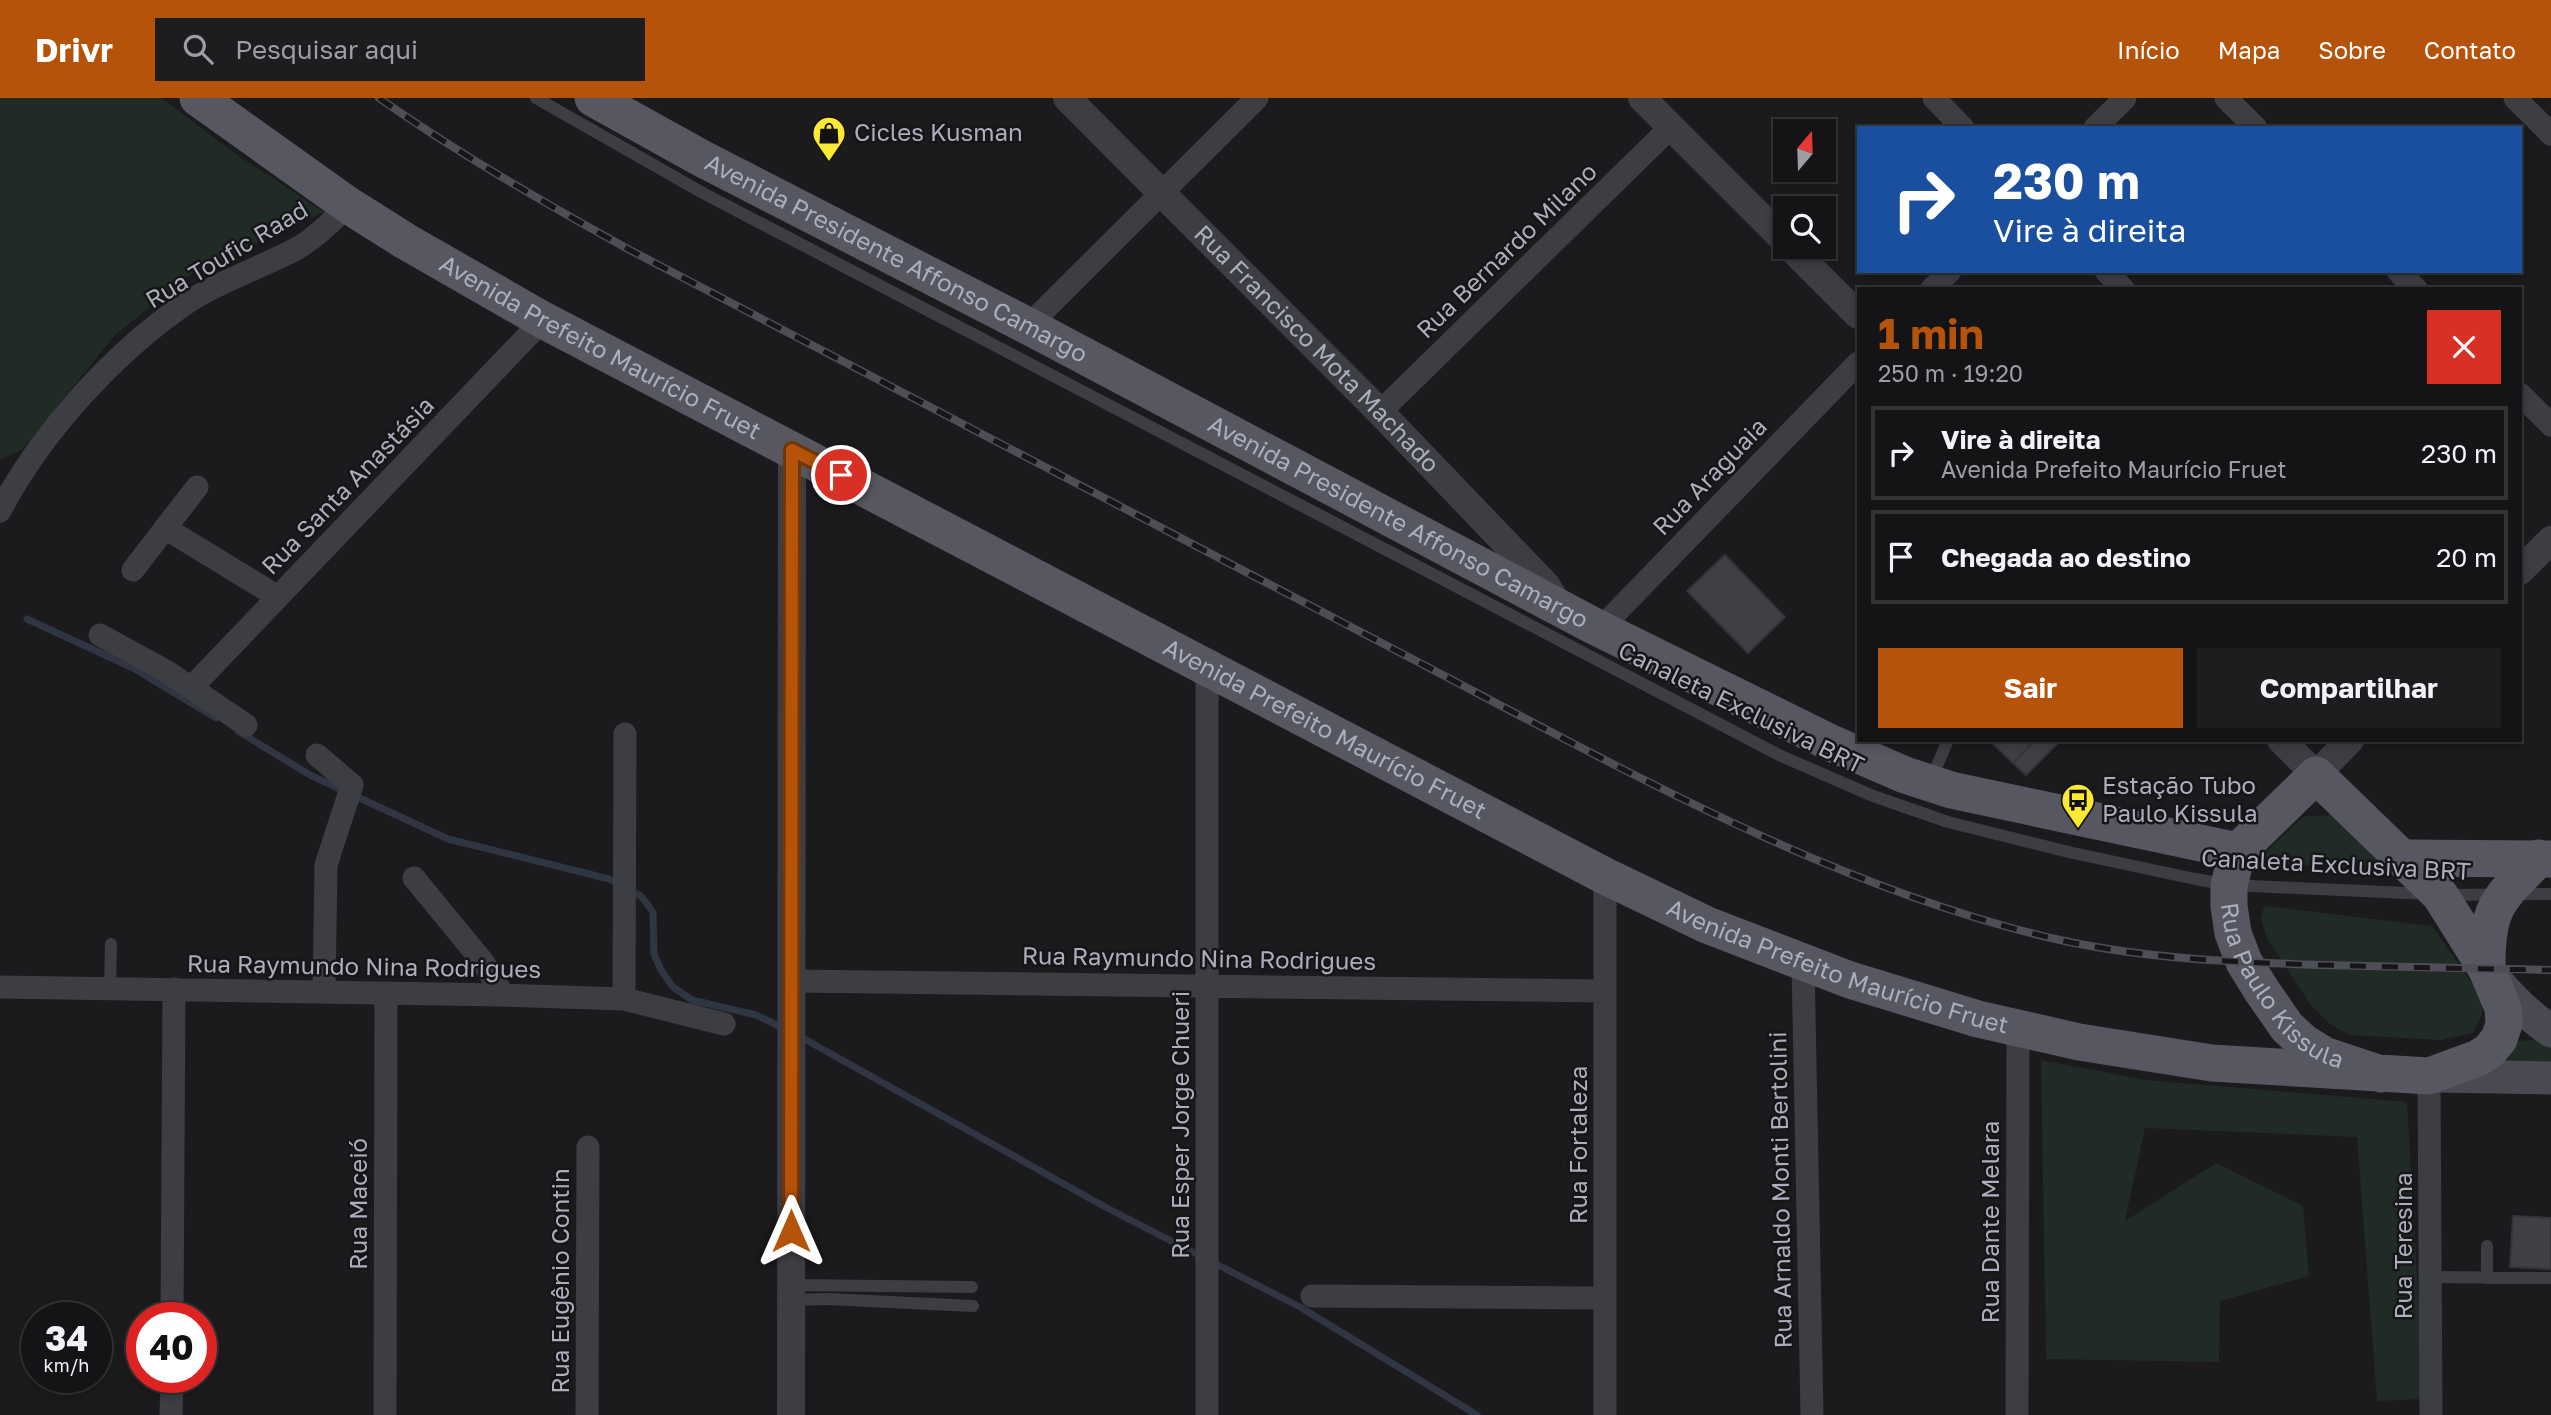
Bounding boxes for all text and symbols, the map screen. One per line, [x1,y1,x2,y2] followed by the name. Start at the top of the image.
[155,18,645,81] search box
[35,30,113,69] text: Drivr
[179,30,217,68] icon: search
[235,34,418,65] text: Pesquisar aqui
[2117,35,2180,64] text: Início
[2218,35,2280,64] text: Mapa
[2318,35,2386,64] text: Sobre
[2424,35,2516,64] text: Contato
[810,114,848,163] shop icon: Cicles Kusman
[854,117,1023,146] place label: Cicles Kusman
[1773,119,1836,182] north arrow
[1773,119,1836,259] map controls
[701,147,1093,368] street label: Avenida Presidente Affonso Camargo
[1993,151,2140,210] text: 230 m
[1878,154,1969,245] icon: right
[1410,156,1602,343] street label: Rua Bernardo Milano
[140,194,312,313] street label: Rua Toufic Raad
[1773,196,1836,259] button: search
[1993,211,2186,249] text: Vire à direita
[1189,218,1446,478] street label: Rua Francisco Mota Machado
[435,248,766,445] street label: Avenida Prefeito Maurício Fruet
[1878,308,1984,358] text: 1 min
[2427,310,2501,384] button: close
[1878,359,2023,387] text: 250 m · 19:20
[255,390,439,580] street label: Rua Santa Anastásia
[1204,408,1594,633] street label: Avenida Presidente Affonso Camargo
[1646,411,1772,541] street label: Rua Araguaia
[1941,424,2101,455] text: Vire à direita
[1882,434,1920,472] icon: right
[2421,438,2497,469] text: 230 m
[811,445,871,505] pin
[1941,455,2287,483] text: Avenida Prefeito Maurício Fruet
[822,456,860,494] icon: arrive
[1882,538,1920,576] icon: arrive
[1941,542,2191,573] text: Chegada ao destino
[2436,542,2497,573] text: 20 m
[1159,631,1492,824] street label: Avenida Prefeito Maurício Fruet
[1614,634,1869,779] street label: Canaleta Exclusiva BRT
[1878,648,2183,728] button: Sair
[2197,648,2501,728] button: Compartilhar
[2102,770,2258,827] place label: Estação Tubo Paulo Kissula
[2059,781,2097,830] bus stop icon: Estação Tubo Paulo Kissula
[2201,842,2472,885] street label: Canaleta Exclusiva BRT
[1663,892,2012,1039] street label: Avenida Prefeito Maurício Fruet
[2216,901,2348,1074] street label: Rua Paulo Kissula
[1022,940,1376,975] street label: Rua Raymundo Nina Rodrigues
[187,948,541,983] street label: Rua Raymundo Nina Rodrigues
[1165,991,1194,1259] street label: Rua Esper Jorge Chueri
[1762,1031,1797,1349] street label: Rua Arnaldo Monti Bertolini
[1563,1066,1592,1224] street label: Rua Fortaleza
[1975,1121,2004,1323] street label: Rua Dante Melara
[343,1138,372,1270] street label: Rua Maceió
[545,1168,574,1394] street label: Rua Eugênio Contin
[2388,1172,2417,1320] street label: Rua Teresina
[754,1194,828,1268] position arrow
[126,1302,217,1393] speed limit sign: 40
[45,1317,88,1359] text: 34
[44,1354,89,1376] text: km/h

